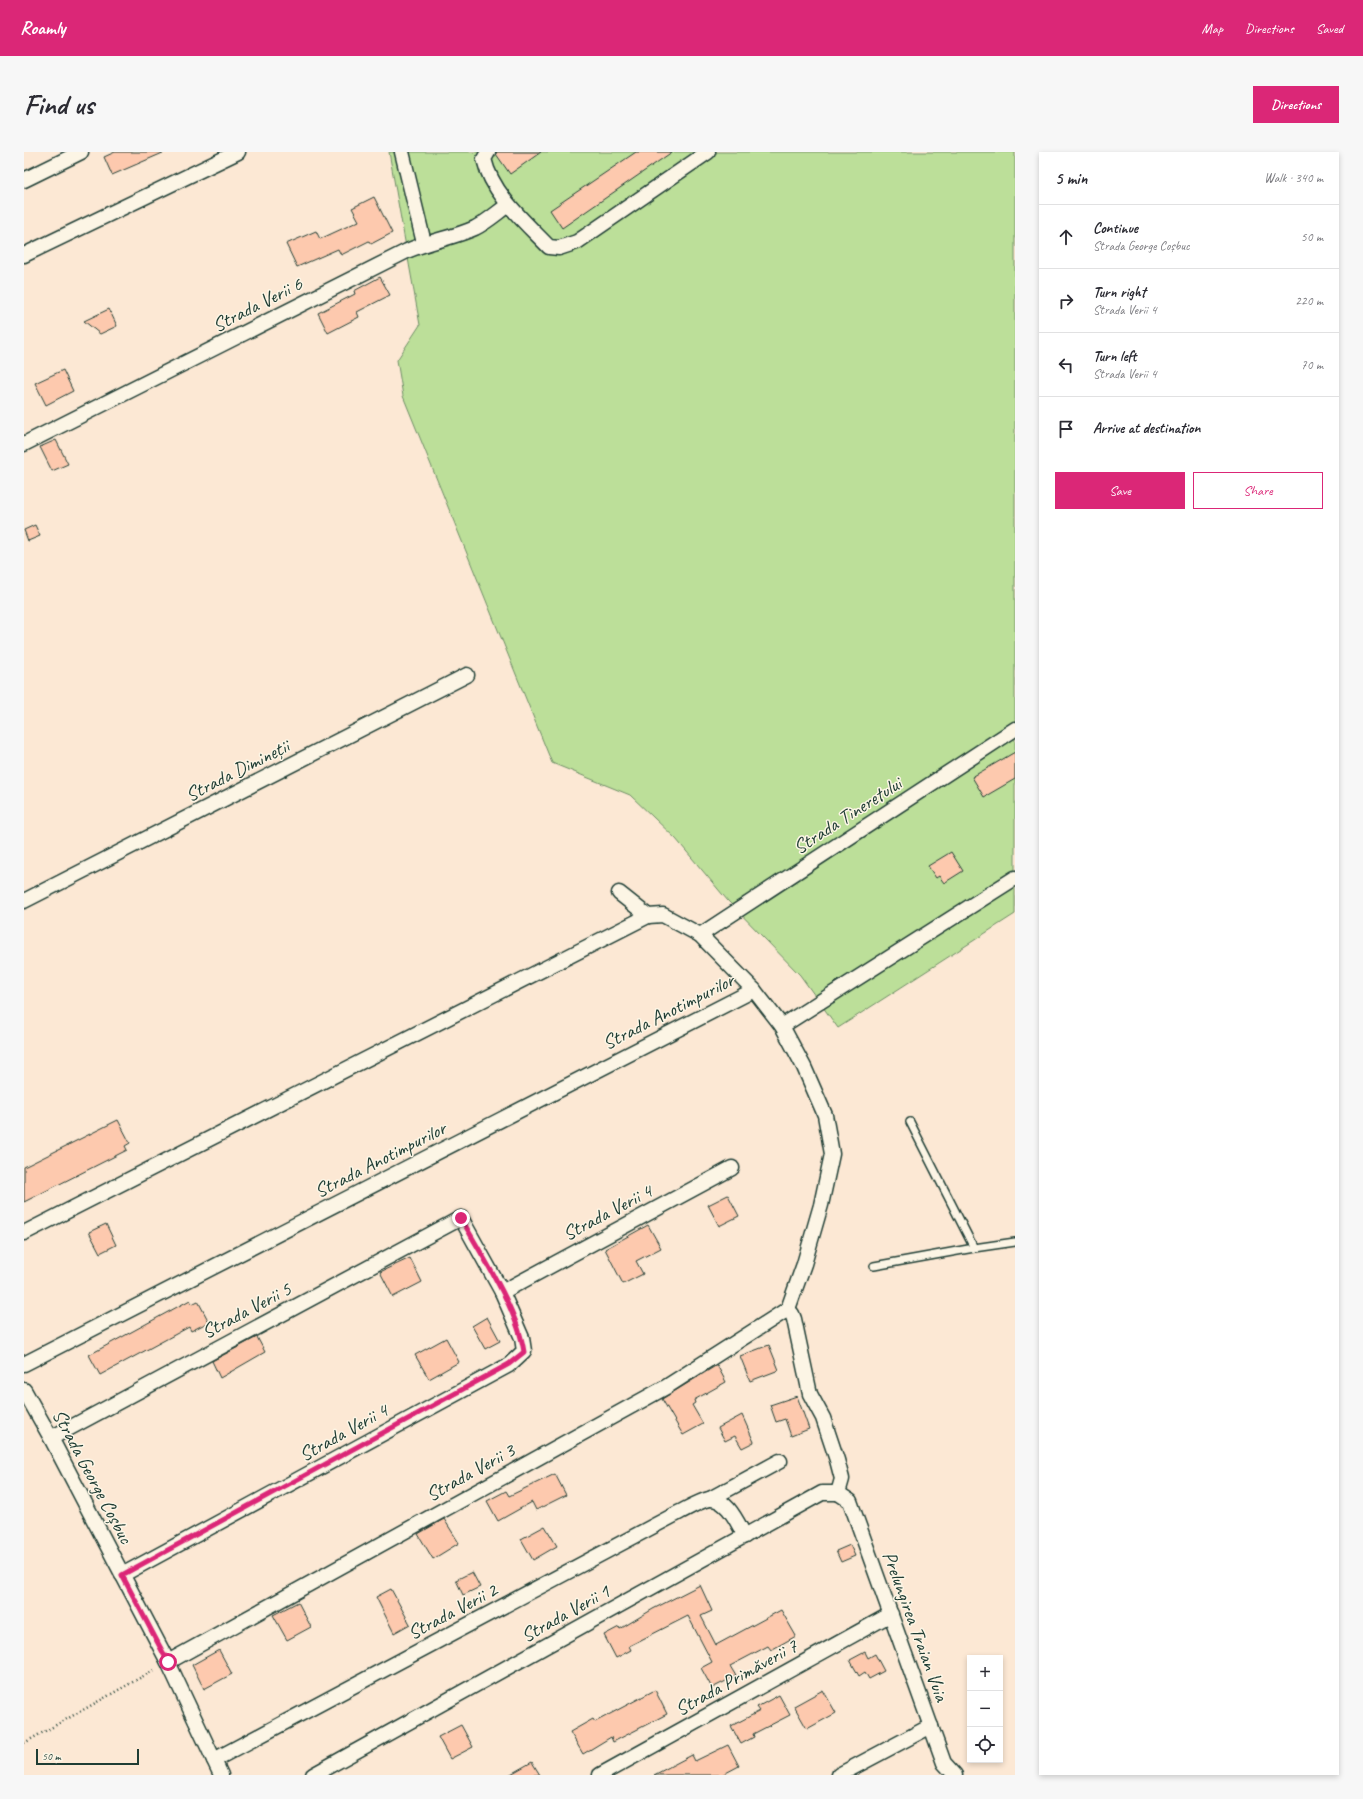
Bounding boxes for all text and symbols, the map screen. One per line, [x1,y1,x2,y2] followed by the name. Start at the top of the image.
[20,16,66,40] text: Roamly
[1202,20,1223,37] text: Map
[1245,20,1294,37] text: Directions
[1316,20,1343,37] text: Saved
[1253,86,1339,123] button: Directions
[24,87,94,122] text: Find us
[1055,168,1087,189] text: 5 min
[1264,170,1323,186] text: Walk · 340 m
[1093,219,1138,238] text: Continue
[1055,226,1077,248] icon: ahead
[1301,229,1323,245] text: 50 m
[1093,238,1190,254] text: Strada George Coșbuc
[208,271,307,338] street label: Strada Verii 6
[1093,283,1146,302] text: Turn right
[1055,290,1077,312] icon: right
[1295,293,1323,309] text: 220 m
[1093,302,1157,318] text: Strada Verii 4
[1093,347,1136,366] text: Turn left
[1055,354,1077,376] icon: left
[1301,357,1323,373] text: 70 m
[1093,366,1157,382] text: Strada Verii 4
[1055,418,1077,440] icon: arrive
[1093,419,1200,438] text: Arrive at destination
[1055,472,1185,509] button: Save
[1193,472,1323,509] button: Share
[181,733,295,807] street label: Strada Dimineții
[788,770,908,860] street label: Strada Tineretului
[598,967,740,1055] street label: Strada Anotimpurilor
[310,1115,452,1203] street label: Strada Anotimpurilor
[558,1178,658,1246] street label: Strada Verii 4
[452,1209,470,1227] route end
[197,1276,296,1344] street label: Strada Verii 5
[294,1397,394,1467] street label: Strada Verii 4
[47,1405,139,1549] street label: Strada George Coșbuc
[421,1437,521,1507] street label: Strada Verii 3
[877,1548,955,1706] street label: Prelungirea Traian Vuia
[403,1577,503,1645] street label: Strada Verii 2
[516,1578,615,1648] street label: Strada Verii 1
[671,1633,803,1721] street label: Strada Primăverii 7
[159,1653,177,1671] route start
[967,1655,1003,1763] map controls
[967,1655,1003,1691] button: +
[967,1691,1003,1727] button: −
[967,1727,1003,1763] button: locate
[36,1747,139,1766] scale bar
[42,1749,61,1763] text: 50 m

